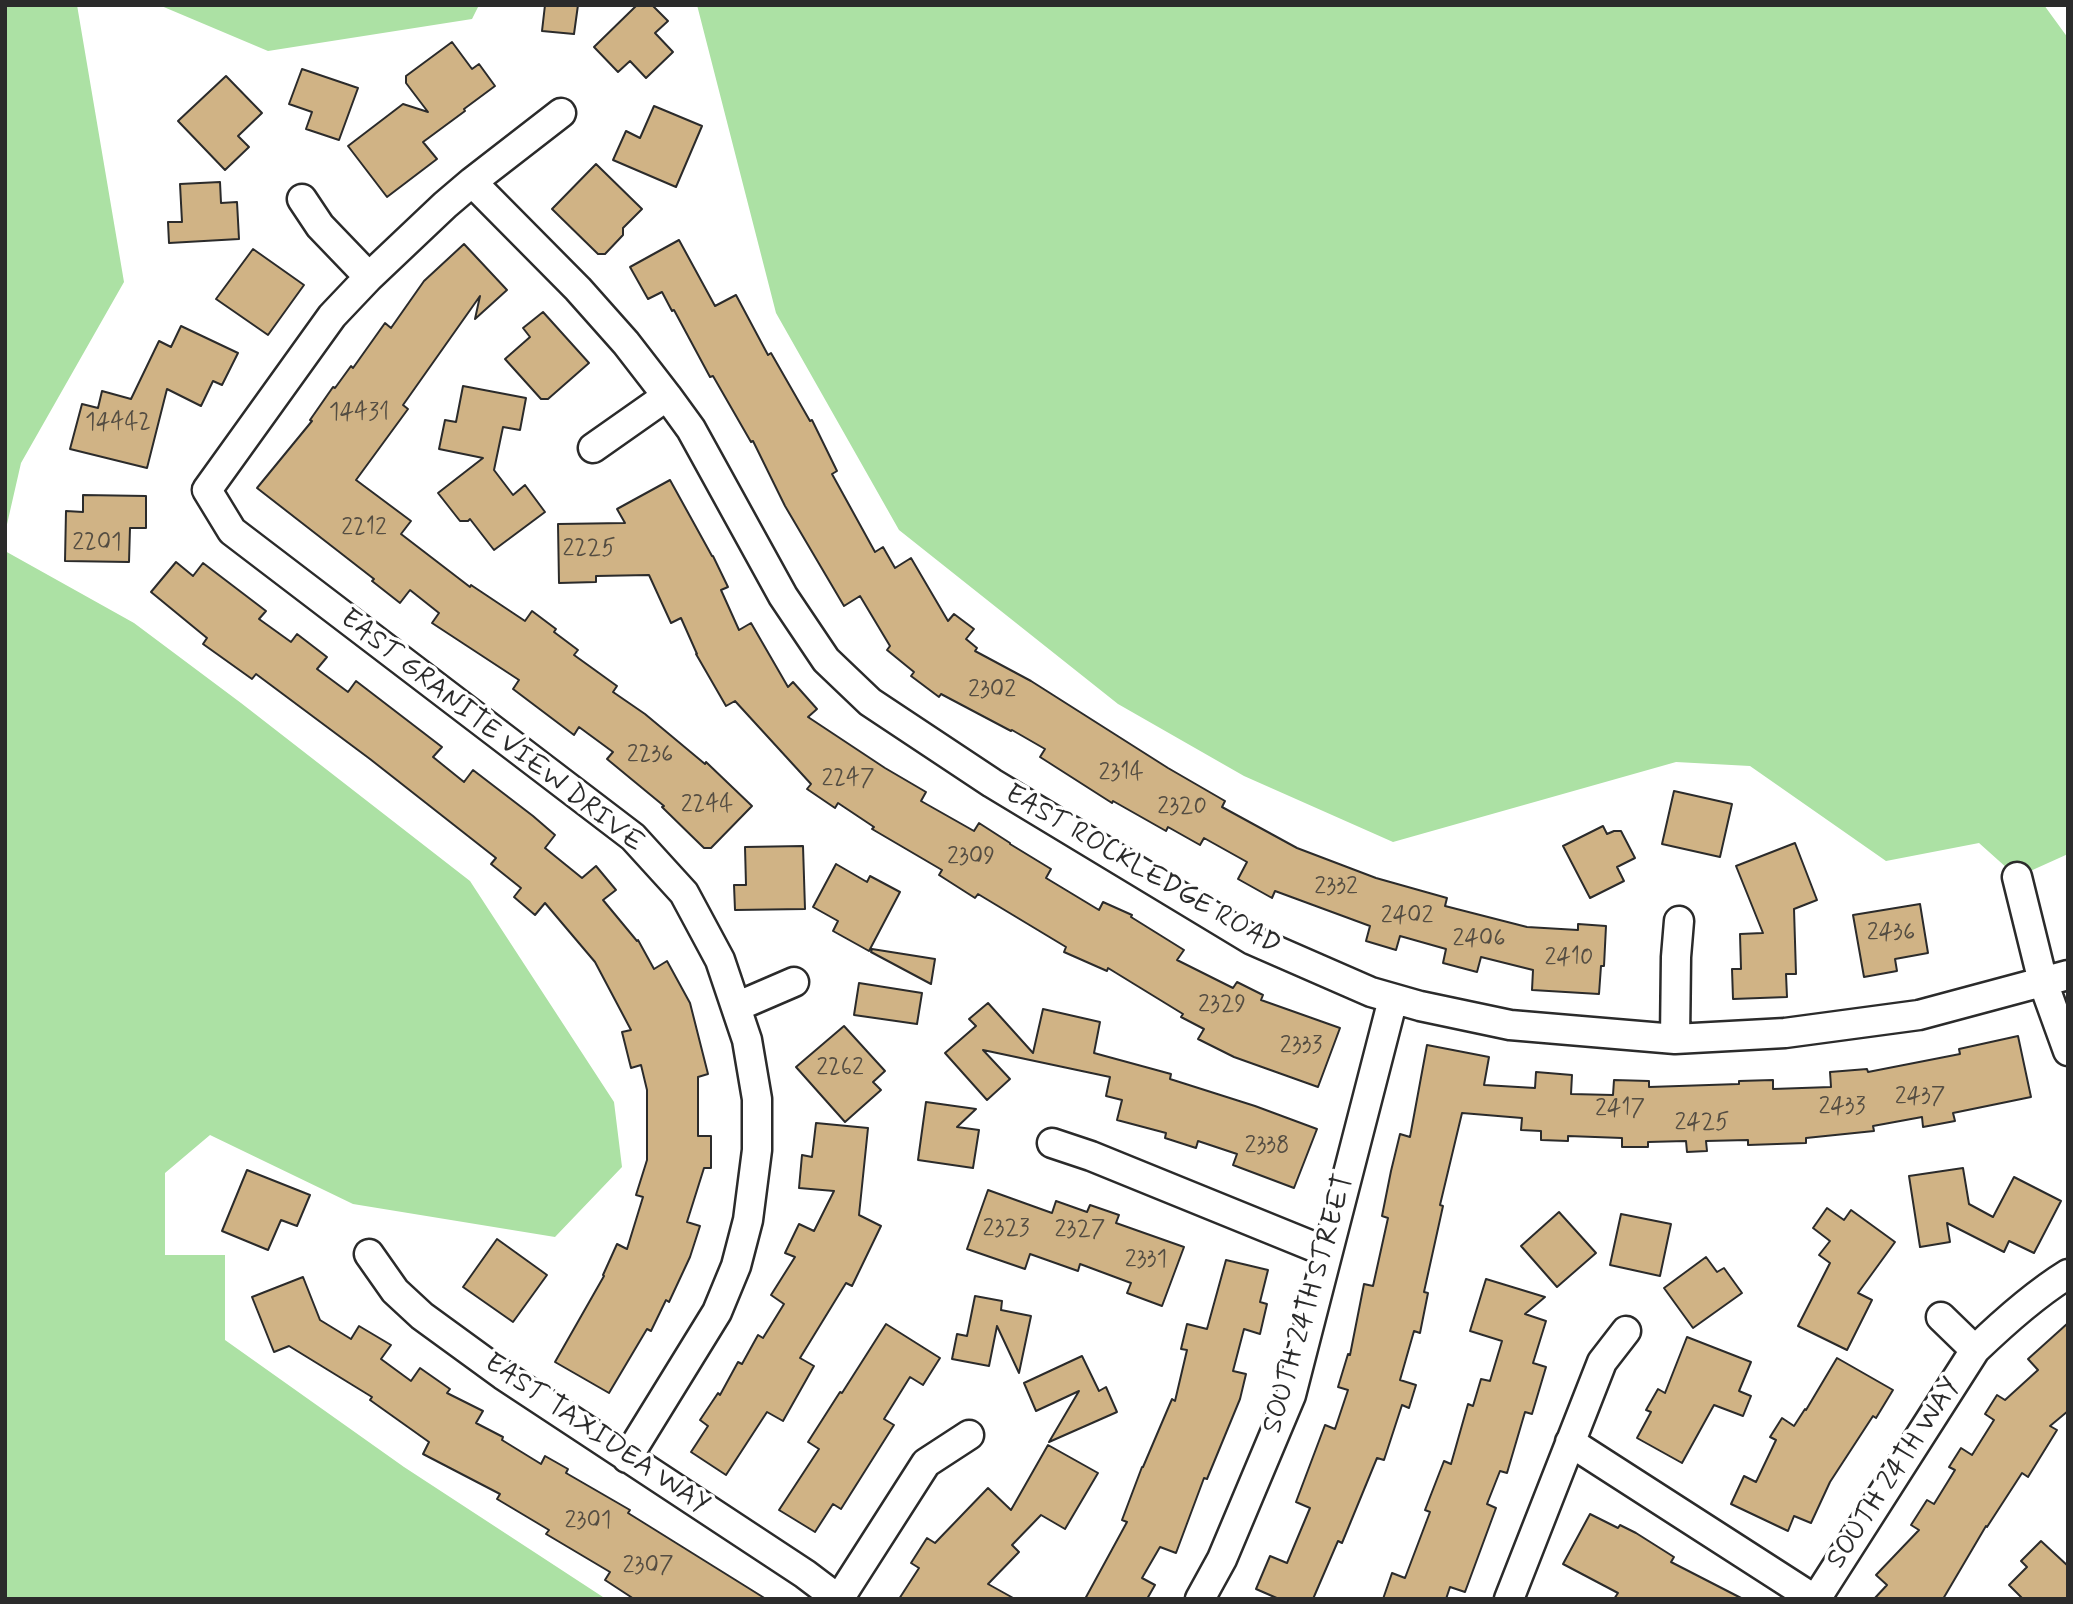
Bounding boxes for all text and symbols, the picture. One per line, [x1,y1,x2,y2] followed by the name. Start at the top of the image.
[329,400,389,428] house number: 14431
[85,410,151,438] house number: 14442
[341,515,387,543] house number: 2212
[72,530,122,558] house number: 2201
[562,536,616,564] house number: 2225
[332,603,650,861] street label: EAST GRANITE VIEW DRIVE
[968,677,1016,705] house number: 2302
[627,742,673,770] house number: 2236
[1098,760,1144,788] house number: 2314
[821,766,875,794] house number: 2247
[998,778,1286,964] street label: EAST ROCKLEDGE ROAD
[681,792,733,820] house number: 2244
[1157,794,1207,822] house number: 2320
[947,844,995,872] house number: 2309
[1314,874,1358,902] house number: 2332
[1381,903,1433,931] house number: 2402
[1867,920,1915,948] house number: 2436
[1452,926,1506,954] house number: 2406
[1544,945,1594,973] house number: 2410
[1198,992,1246,1020] house number: 2329
[1280,1033,1322,1061] house number: 2333
[816,1055,864,1083] house number: 2262
[1895,1084,1945,1112] house number: 2437
[1819,1094,1865,1122] house number: 2433
[1595,1096,1645,1124] house number: 2417
[1674,1110,1730,1138] house number: 2425
[1244,1133,1290,1161] house number: 2338
[1257,1171,1363,1437] street label: SOUTH 24TH STREET
[982,1216,1030,1244] house number: 2323
[1055,1217,1105,1245] house number: 2327
[1125,1247,1167,1275] house number: 2331
[477,1347,715,1523] street label: EAST TAXIDEA WAY
[1821,1372,1969,1576] street label: SOUTH 24TH WAY
[564,1508,612,1536] house number: 2301
[623,1553,673,1581] house number: 2307

